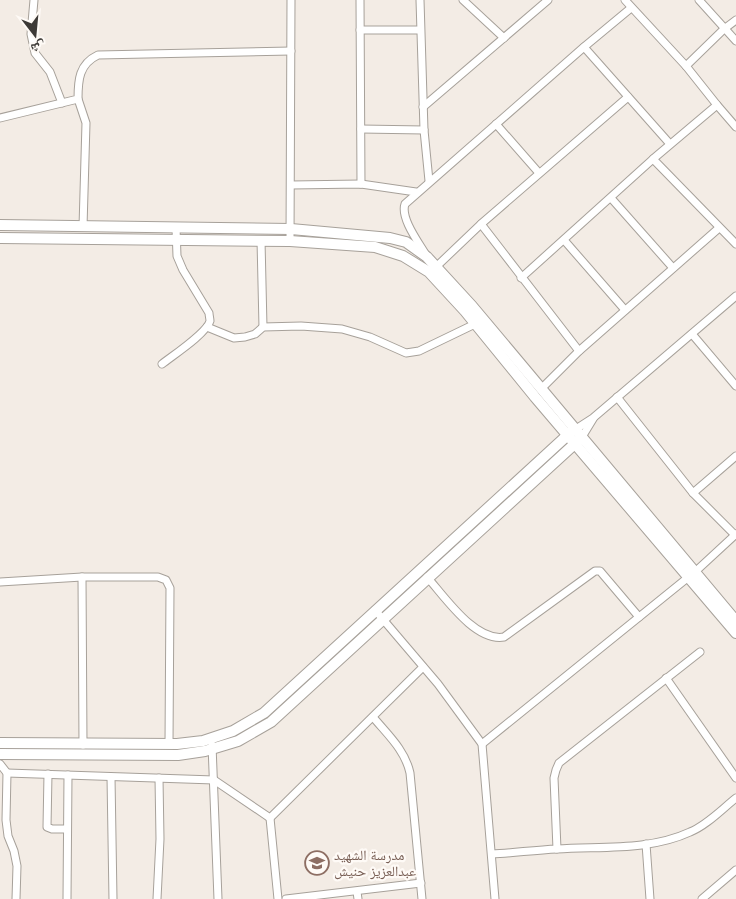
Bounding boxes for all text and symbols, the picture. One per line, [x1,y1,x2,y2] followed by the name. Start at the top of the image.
[10,10,60,60] north arrow
[29,37,48,57] text: ش
[334,847,416,880] place label: مدرسة الشهيد عبدالعزيز حنيش
[304,850,330,876] school or university icon: مدرسة الشهيد عبدالعزيز حنيش

